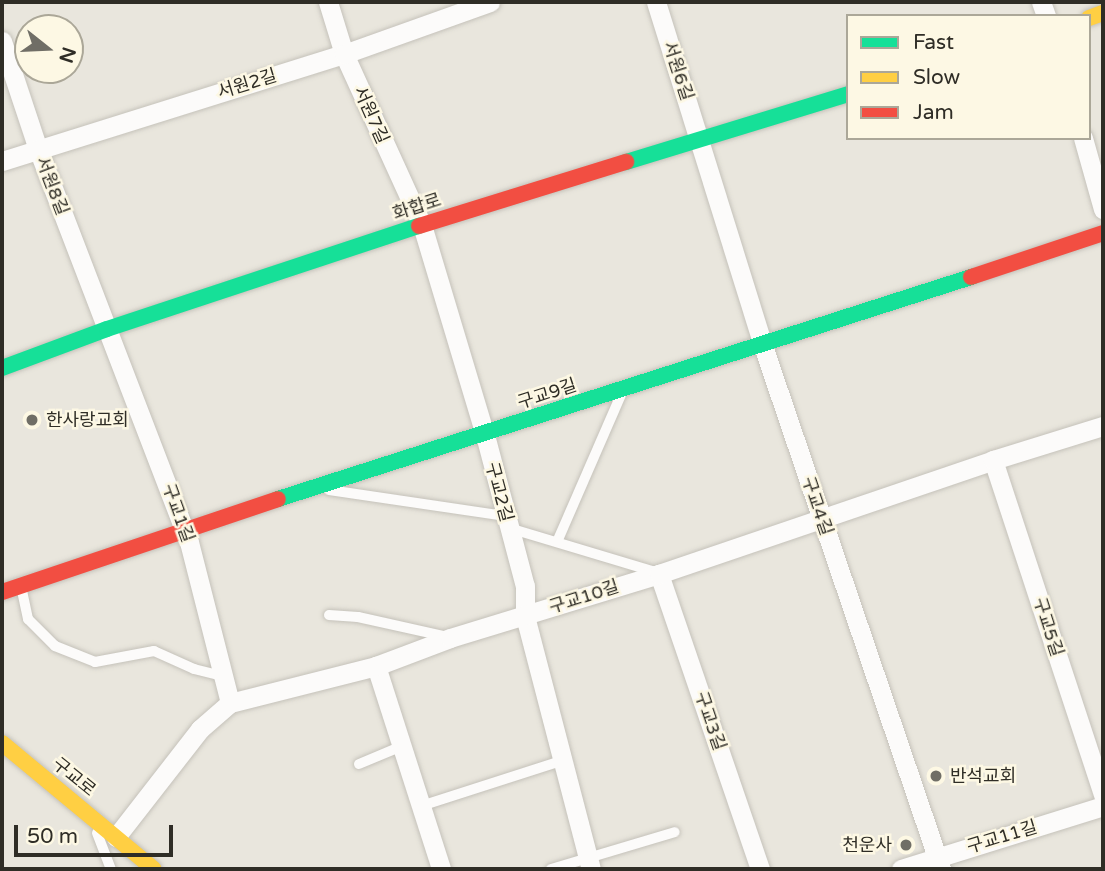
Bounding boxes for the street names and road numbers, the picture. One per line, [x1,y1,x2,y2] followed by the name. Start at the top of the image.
[658,39,698,103] street label: 서원6길
[215,65,279,103] street label: 서원2길
[349,83,393,147] street label: 서원7길
[31,154,73,218] street label: 서원8길
[390,189,444,225] street label: 화합로
[515,374,579,414] street label: 구교9길
[481,460,517,524] street label: 구교2길
[797,474,837,538] street label: 구교4길
[157,481,199,545] street label: 구교1길
[546,576,622,618] street label: 구교10길
[1028,595,1068,659] street label: 구교5길
[690,689,730,753] street label: 구교3길
[48,753,100,801] street label: 구교로
[964,816,1040,858] street label: 구교11길

